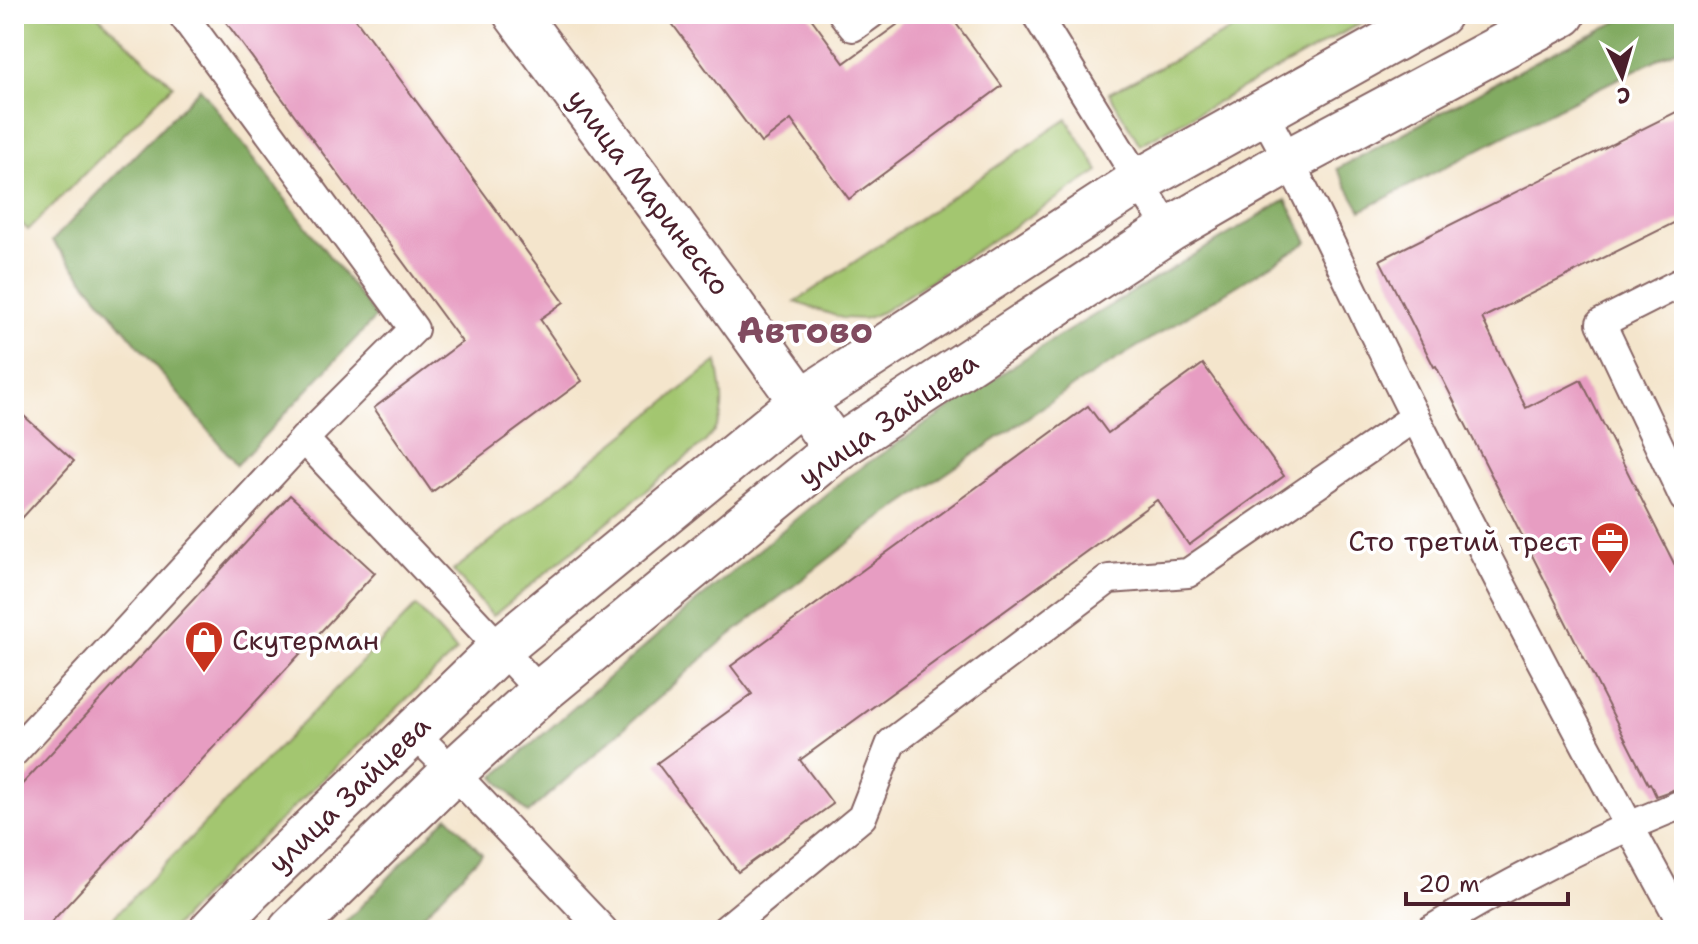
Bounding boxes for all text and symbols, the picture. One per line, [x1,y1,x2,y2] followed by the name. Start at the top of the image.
[1582,36,1662,116] north arrow
[1616,80,1632,110] text: С
[559,81,739,303] street label: улица Маринеско
[737,306,873,355] district label: Автово
[790,343,986,495] street label: улица Зайцева
[1589,520,1631,575] office icon: Сто третий трест
[1348,522,1583,560] place label: Сто третий трест
[183,619,225,674] shop icon: Скутерман
[232,621,379,659] place label: Скутерман
[260,707,438,881] street label: улица Зайцева
[1406,856,1568,906] scale bar
[1418,868,1480,900] text: 20 m

